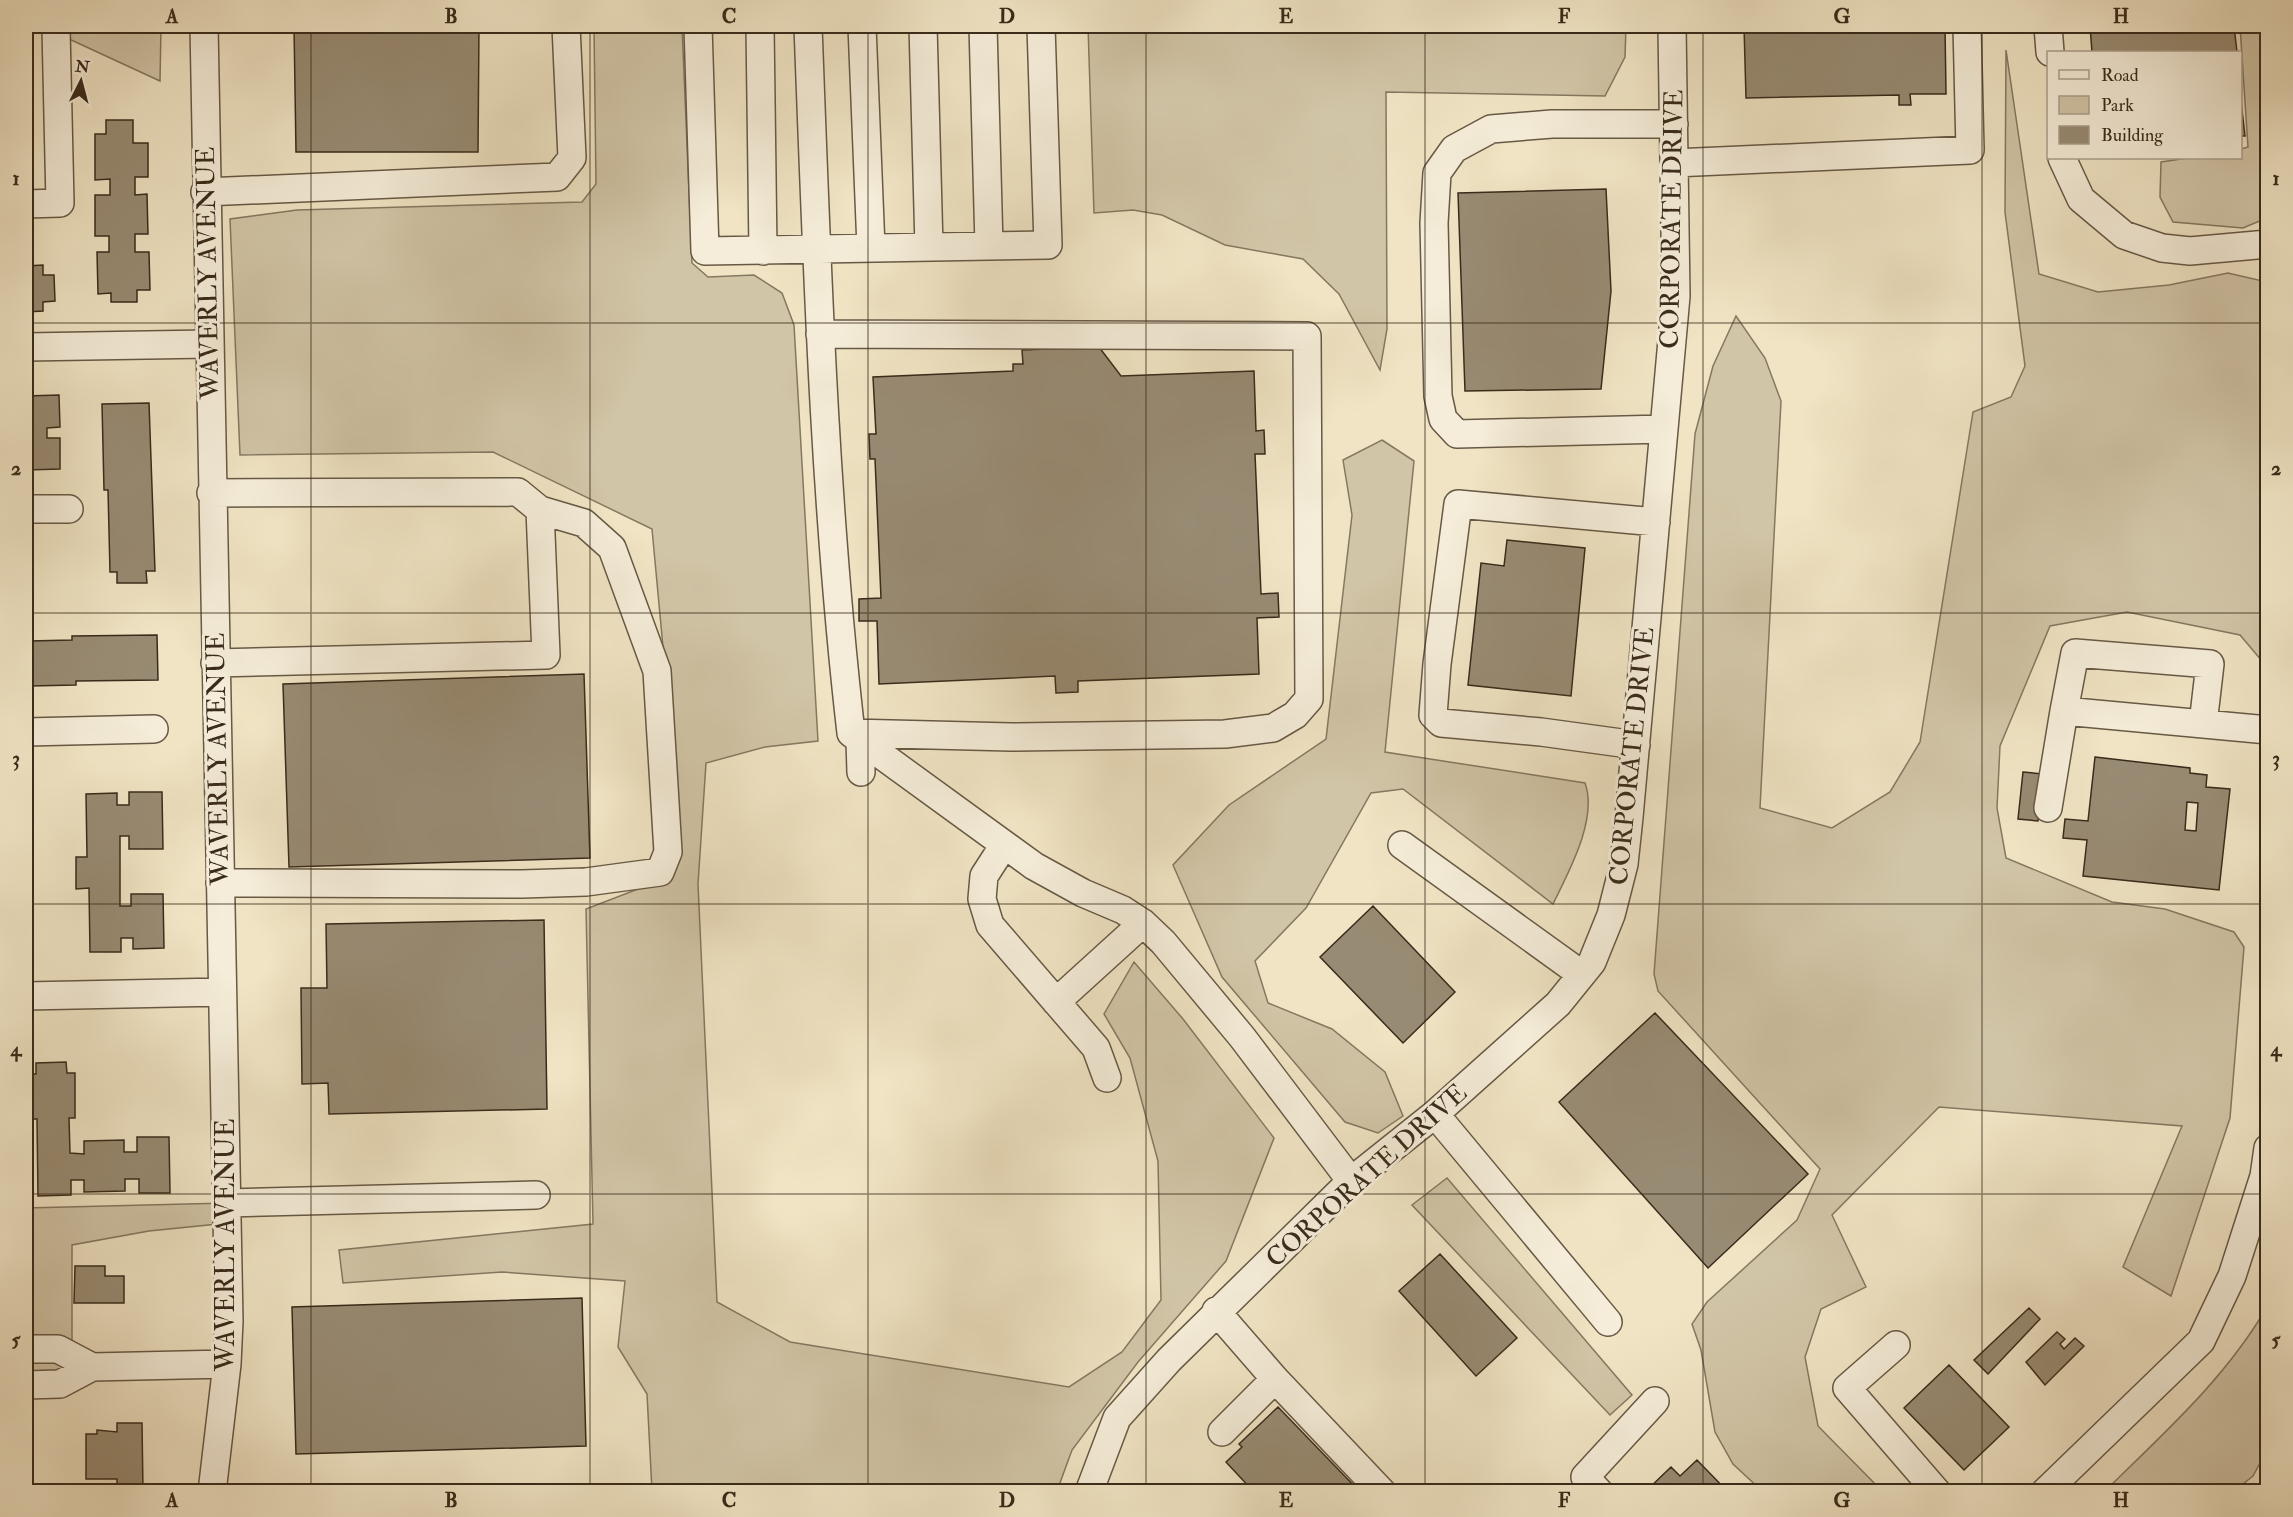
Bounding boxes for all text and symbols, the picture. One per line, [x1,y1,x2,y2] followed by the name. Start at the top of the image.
[165,4,179,29] text: A
[444,4,458,29] text: B
[722,4,736,29] text: C
[999,4,1015,29] text: D
[1279,4,1294,29] text: E
[1558,4,1571,29] text: F
[1834,4,1851,29] text: G
[2113,4,2129,29] text: H
[51,51,111,111] north arrow
[2047,51,2242,159] legend
[73,56,91,78] text: N
[2101,64,2139,87] text: Road
[1654,89,1690,349] street label: CORPORATE DRIVE
[2101,94,2134,117] text: Park
[2101,124,2164,147] text: Building
[190,146,226,401] street label: WAVERLY AVENUE
[12,166,20,191] text: 1
[2272,166,2280,191] text: 1
[11,456,21,481] text: 2
[2271,456,2281,481] text: 2
[1603,625,1661,887] street label: CORPORATE DRIVE
[200,632,236,887] street label: WAVERLY AVENUE
[12,746,20,771] text: 3
[2272,746,2280,771] text: 3
[10,1037,23,1062] text: 4
[2270,1037,2283,1062] text: 4
[1260,1077,1474,1274] street label: CORPORATE DRIVE
[210,1119,242,1372] street label: WAVERLY AVENUE
[12,1327,22,1352] text: 5
[2272,1327,2282,1352] text: 5
[165,1488,179,1513] text: A
[444,1488,458,1513] text: B
[722,1488,736,1513] text: C
[999,1488,1015,1513] text: D
[1279,1488,1294,1513] text: E
[1558,1488,1571,1513] text: F
[1834,1488,1851,1513] text: G
[2113,1488,2129,1513] text: H

